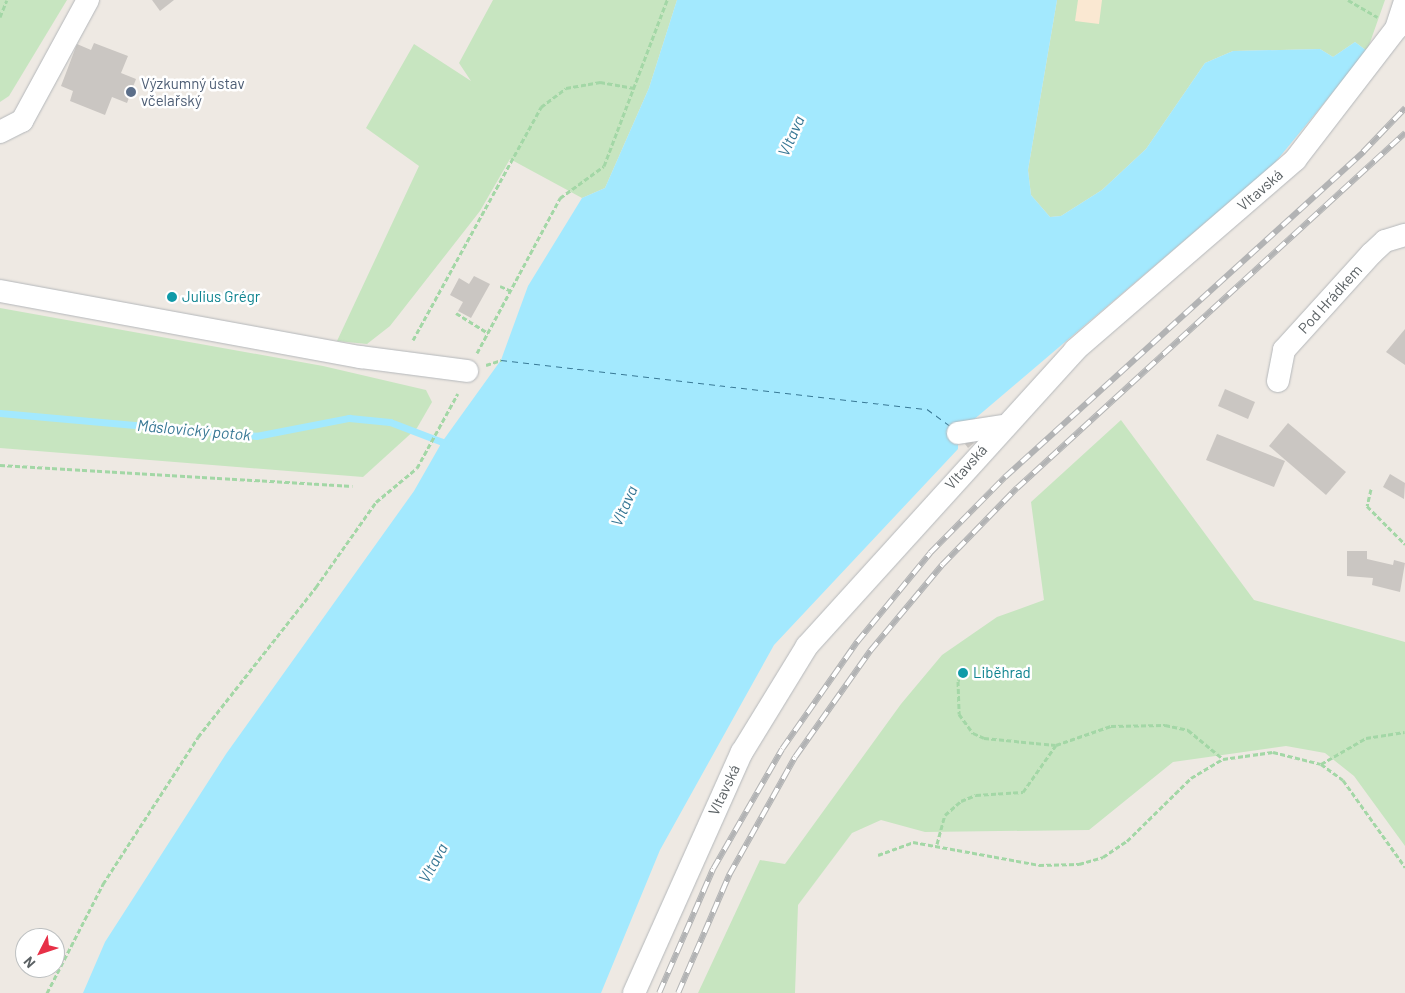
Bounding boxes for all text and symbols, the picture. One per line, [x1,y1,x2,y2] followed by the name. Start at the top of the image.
[141,74,245,109] place label: Výzkumný ústav včelařský
[125,86,137,98] marker: Výzkumný ústav včelařský
[774,113,808,159] water label: Vltava
[1234,165,1286,215] street label: Vltavská
[1294,261,1366,337] street label: Pod Hrádkem
[182,288,260,306] place label: Julius Grégr
[166,291,178,303] marker: Julius Grégr
[136,415,252,445] water label: Máslovický potok
[941,441,991,493] street label: Vltavská
[607,483,641,529] water label: Vltava
[973,664,1031,682] place label: Liběhrad
[957,667,969,679] marker: Liběhrad
[704,762,744,818] street label: Vltavská
[414,840,452,886] water label: Vltava
[15,928,65,978] north arrow
[20,953,39,972] text: N

